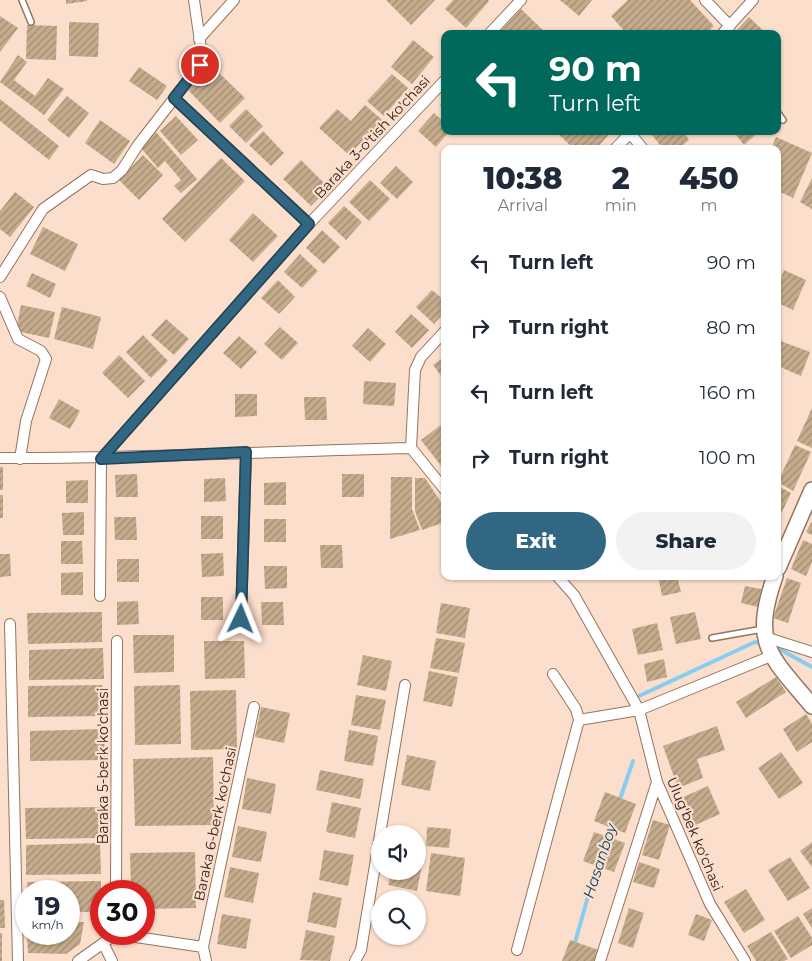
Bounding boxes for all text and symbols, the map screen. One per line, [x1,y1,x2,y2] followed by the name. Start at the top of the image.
[179,44,221,86] pin
[549,47,642,90] text: 90 m
[466,50,531,115] icon: left
[186,51,214,79] icon: arrive
[310,72,434,202] street label: Baraka 3-o'tish ko'chasi
[549,90,641,117] text: Turn left
[483,160,563,197] text: 10:38
[612,160,630,197] text: 2
[679,160,739,197] text: 450
[498,196,548,215] text: Arrival
[605,196,637,215] text: min
[700,196,717,215] text: m
[466,249,494,277] icon: left
[509,251,594,274] text: Turn left
[707,251,756,274] text: 90 m
[466,314,494,342] icon: right
[509,316,609,339] text: Turn right
[706,316,756,339] text: 80 m
[466,379,494,407] icon: left
[509,381,594,404] text: Turn left
[700,381,756,404] text: 160 m
[466,444,494,472] icon: right
[509,446,609,469] text: Turn right
[699,446,756,469] text: 100 m
[466,512,606,570] button: Exit
[616,512,756,570] button: Share
[214,592,266,644] position arrow
[94,688,112,844] street label: Baraka 5-berk ko'chasi
[190,745,240,903] street label: Baraka 6-berk ko'chasi
[663,774,727,894] street label: Ulug'bek ko'chasi
[579,820,621,901] water label: Hasanboy
[371,825,426,945] map controls
[371,825,426,880] button: sound
[90,880,155,945] speed limit sign: 30
[371,890,426,945] button: search
[35,891,60,921] text: 19
[31,917,64,932] text: km/h

